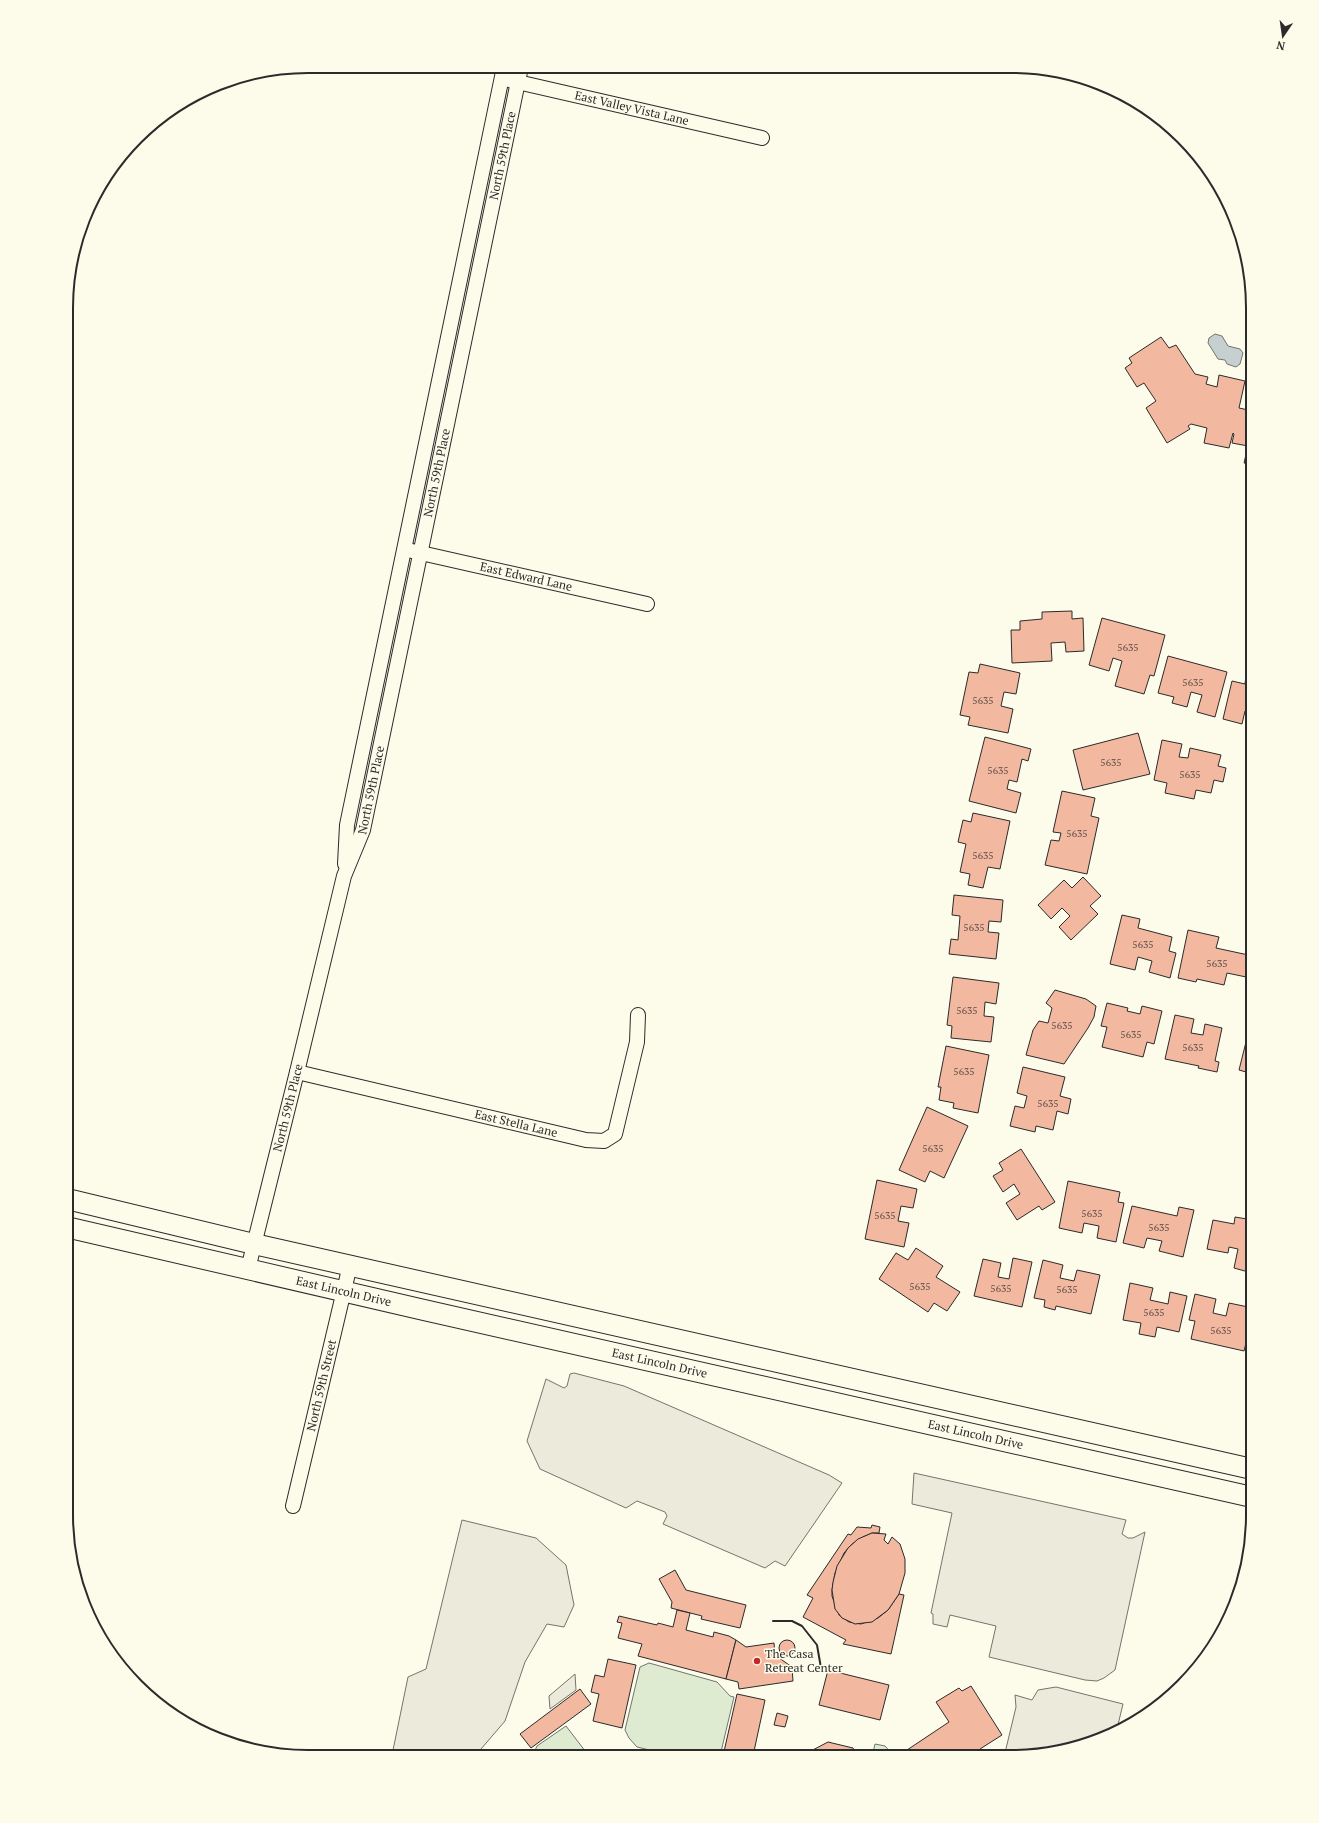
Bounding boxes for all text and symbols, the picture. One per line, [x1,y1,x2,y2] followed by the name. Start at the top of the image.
[1263,16,1303,56] north arrow
[1274,38,1286,54] text: N
[573,87,690,128] street label: East Valley Vista Lane
[486,110,519,201] street label: North 59th Place
[420,427,453,518] street label: North 59th Place
[479,559,574,594] street label: East Edward Lane
[1117,641,1139,654] house number: 5635
[1182,676,1204,689] house number: 5635
[972,694,994,707] house number: 5635
[354,744,387,836] street label: North 59th Place
[1100,756,1122,769] house number: 5635
[987,764,1009,777] house number: 5635
[1179,768,1201,781] house number: 5635
[1066,827,1088,840] house number: 5635
[972,849,994,862] house number: 5635
[963,921,985,934] house number: 5635
[1132,938,1154,951] house number: 5635
[1206,957,1228,970] house number: 5635
[956,1004,978,1017] house number: 5635
[1051,1019,1073,1032] house number: 5635
[1120,1028,1142,1041] house number: 5635
[1182,1041,1204,1054] house number: 5635
[269,1062,306,1153] street label: North 59th Place
[953,1065,975,1078] house number: 5635
[1037,1097,1059,1110] house number: 5635
[473,1106,559,1140] street label: East Stella Lane
[922,1142,944,1155] house number: 5635
[1081,1207,1103,1220] house number: 5635
[874,1209,896,1222] house number: 5635
[1148,1221,1170,1234] house number: 5635
[295,1273,393,1309] street label: East Lincoln Drive
[909,1280,931,1293] house number: 5635
[990,1282,1012,1295] house number: 5635
[1056,1283,1078,1296] house number: 5635
[1143,1306,1165,1319] house number: 5635
[1210,1324,1232,1337] house number: 5635
[303,1337,339,1433] street label: North 59th Street
[611,1345,709,1381] street label: East Lincoln Drive
[927,1416,1025,1452] street label: East Lincoln Drive
[765,1646,843,1675] place label: The Casa Retreat Center
[752,1656,762,1666] marker: The Casa Retreat Center

